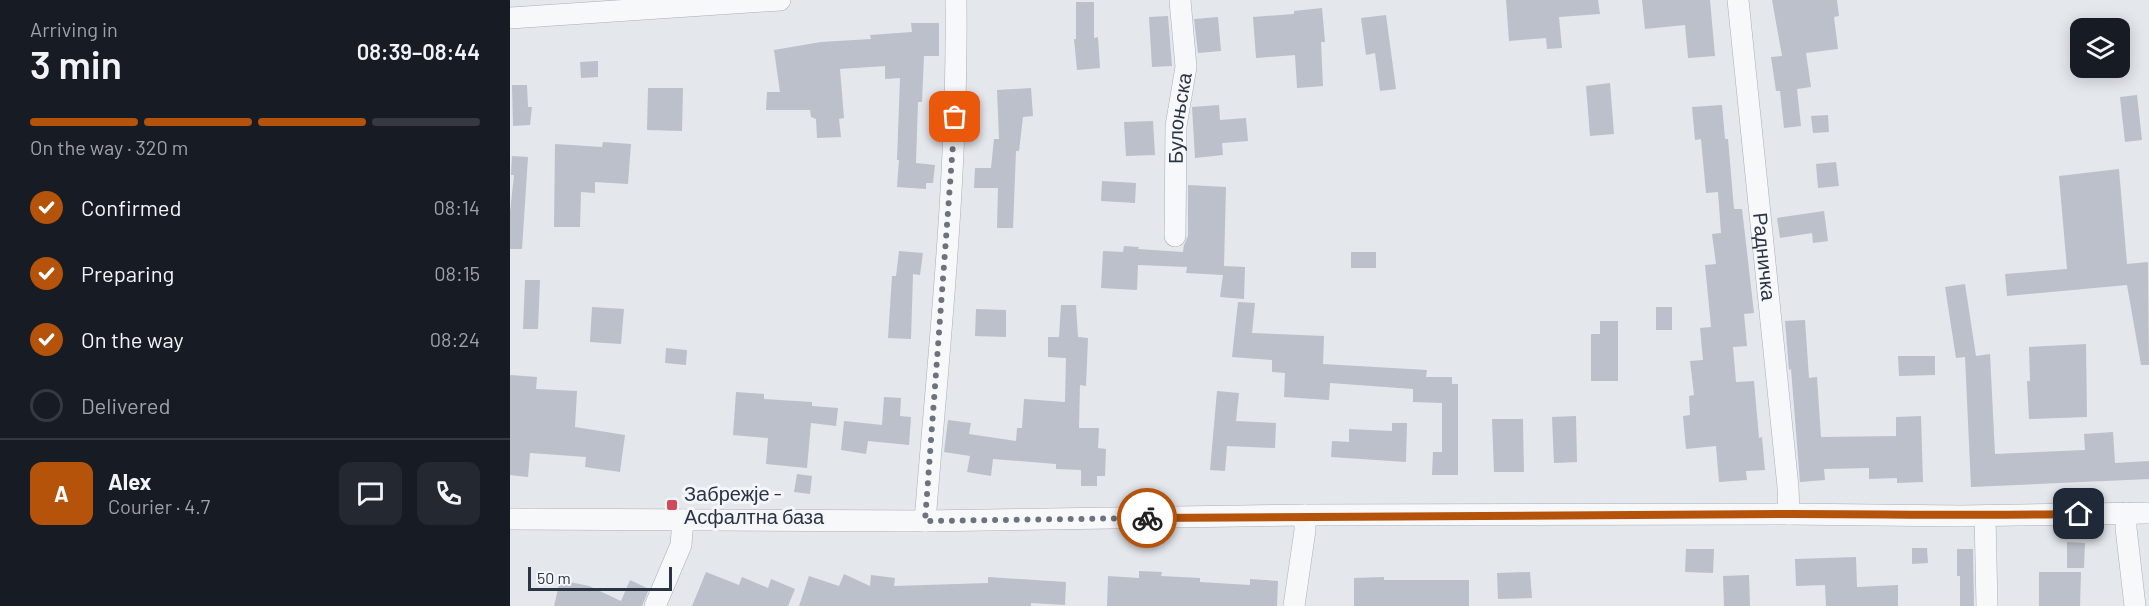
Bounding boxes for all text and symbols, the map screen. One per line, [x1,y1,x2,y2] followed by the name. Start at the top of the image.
[30,17,118,41] text: Arriving in
[2070,18,2130,78] map controls
[2070,18,2130,78] button: layers
[357,38,480,64] text: 08:39–08:44
[30,40,122,87] text: 3 min
[1163,70,1196,164] street label: Булоњска
[929,91,980,142] pin
[938,100,971,133] icon: bag
[30,135,188,159] text: On the way · 320 m
[30,191,63,224] icon: check
[81,194,181,220] text: Confirmed
[433,195,480,219] text: 08:14
[1749,211,1782,303] street label: Радничка
[30,257,63,290] icon: check
[81,260,174,286] text: Preparing
[434,261,480,285] text: 08:15
[30,323,63,356] icon: check
[81,326,184,352] text: On the way
[430,327,480,351] text: 08:24
[81,392,170,418] text: Delivered
[339,462,402,525] button: chat
[417,462,480,525] button: phone
[108,468,151,494] text: Alex
[54,480,69,506] text: A
[684,481,825,528] place label: Забрежје - Асфалтна база
[1117,488,1177,548] courier
[2053,488,2104,539] pin
[108,494,210,518] text: Courier · 4.7
[2062,497,2095,530] icon: home
[665,498,679,512] marker: Забрежје - Асфалтна база
[1131,502,1164,535] icon: bike
[528,564,672,592] scale bar
[537,568,571,587] text: 50 m

